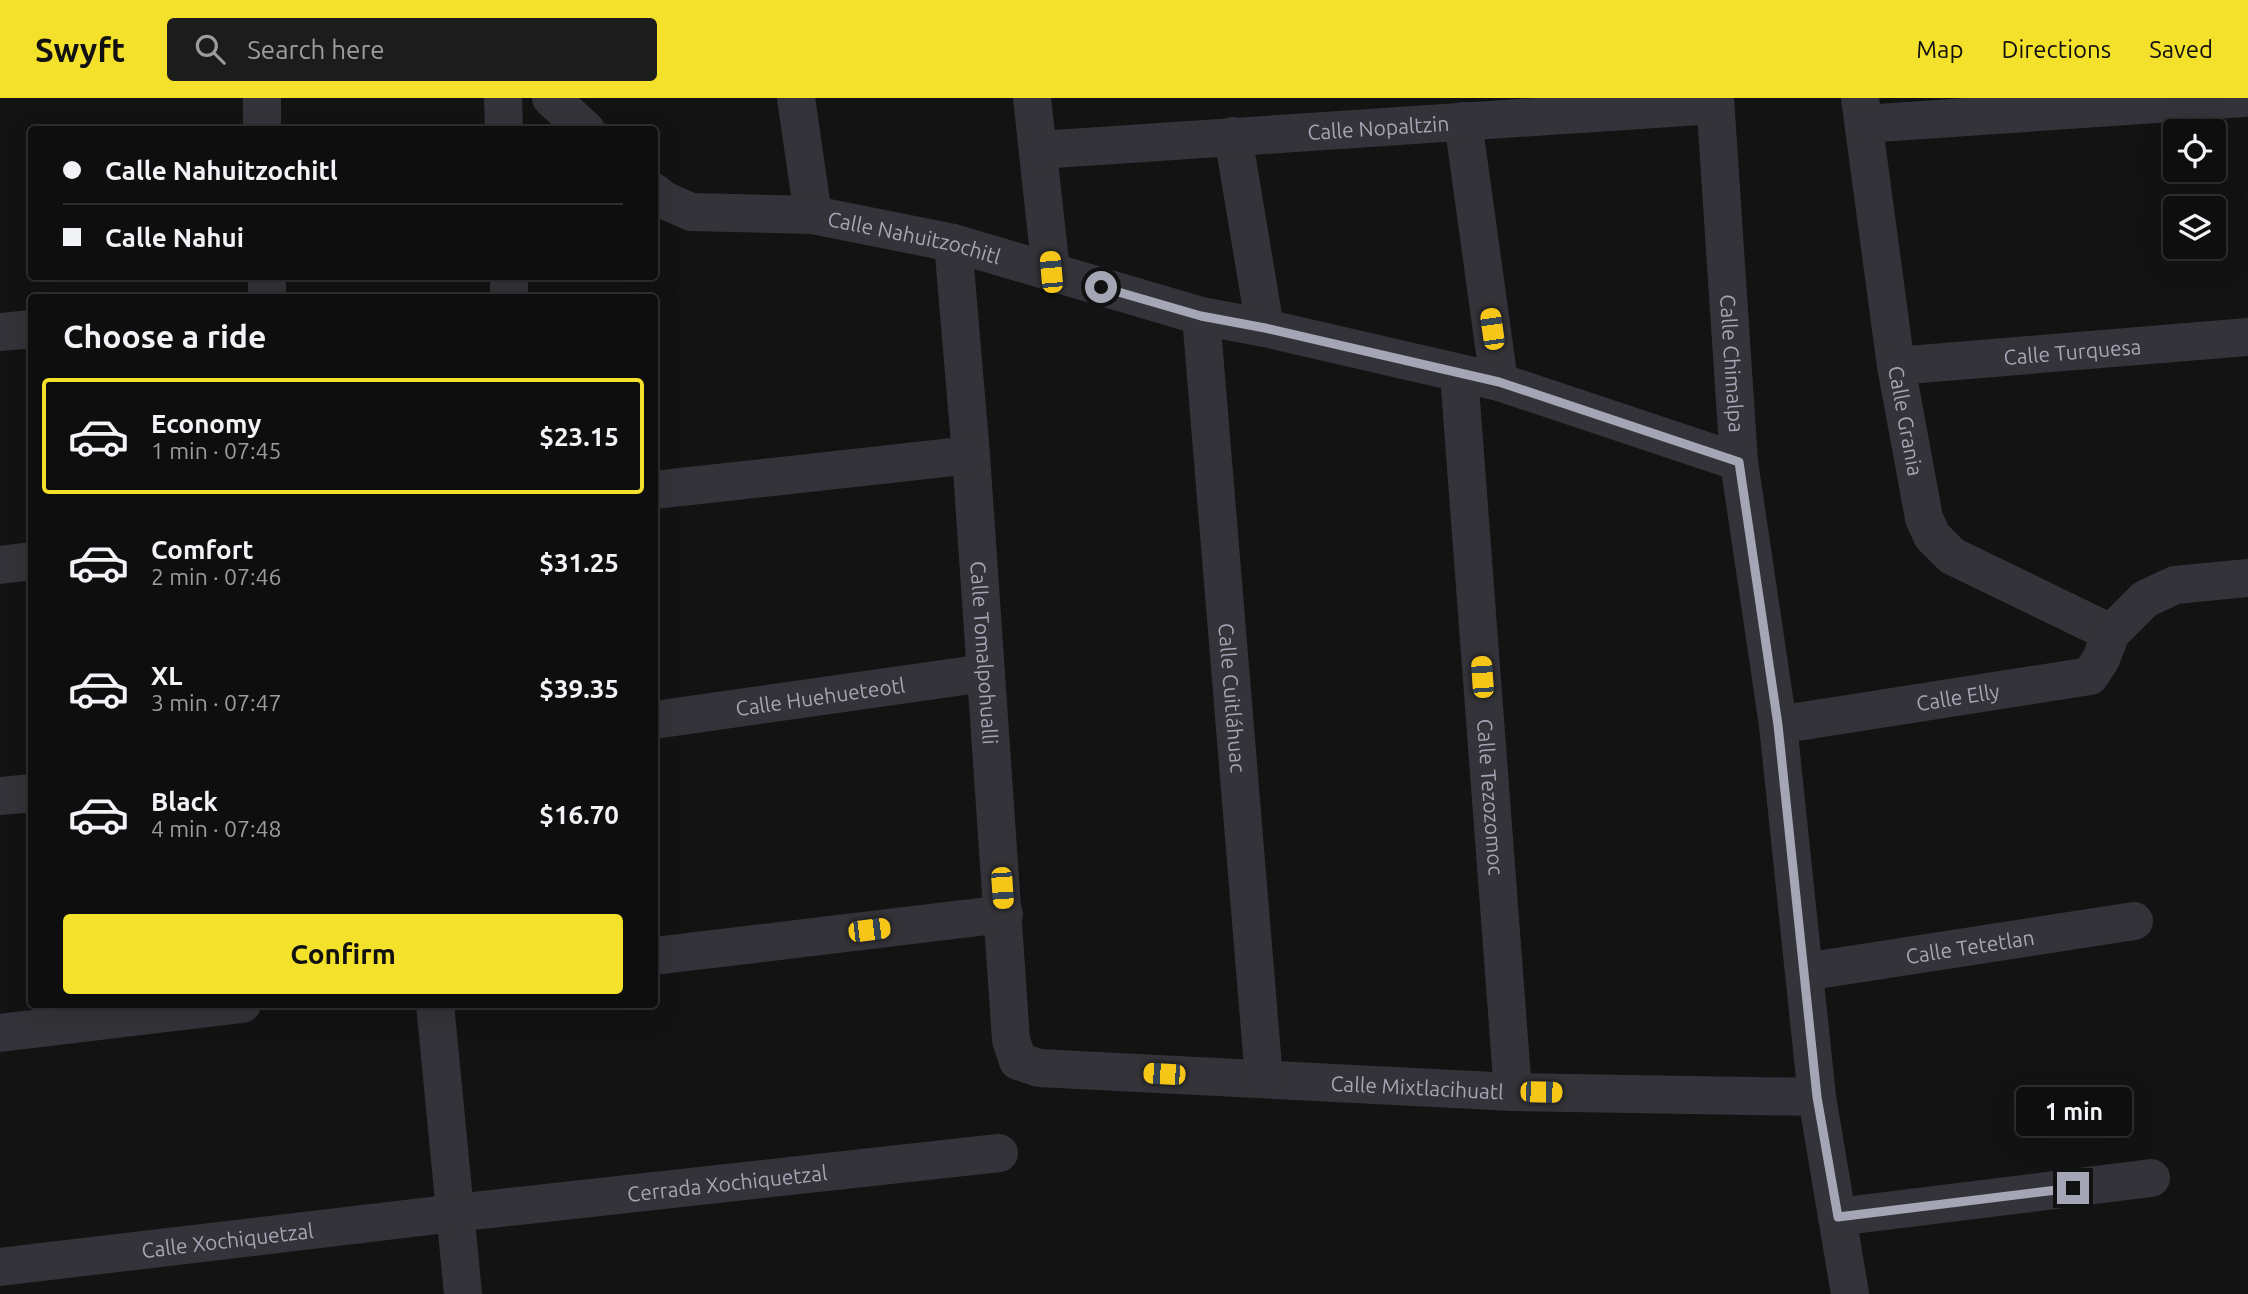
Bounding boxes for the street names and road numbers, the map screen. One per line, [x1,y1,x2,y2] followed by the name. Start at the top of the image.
[1307,111,1450,144] street label: Calle Nopaltzin
[826,206,1004,268] street label: Calle Nahuitzochitl
[1716,293,1749,433] street label: Calle Chimalpa
[2003,334,2142,369] street label: Calle Turquesa
[1884,364,1928,478] street label: Calle Grania
[966,560,1003,745] street label: Calle Tomalpohualli
[1214,622,1251,774] street label: Calle Cuitláhuac
[734,672,907,720] street label: Calle Huehueteotl
[1914,678,2001,715] street label: Calle Elly
[1473,718,1509,876] street label: Calle Tezozomoc
[1904,925,2036,968] street label: Calle Tetetlan
[1330,1071,1504,1104] street label: Calle Mixtlacihuatl
[626,1160,828,1206] street label: Cerrada Xochiquetzal
[140,1218,315,1262] street label: Calle Xochiquetzal

